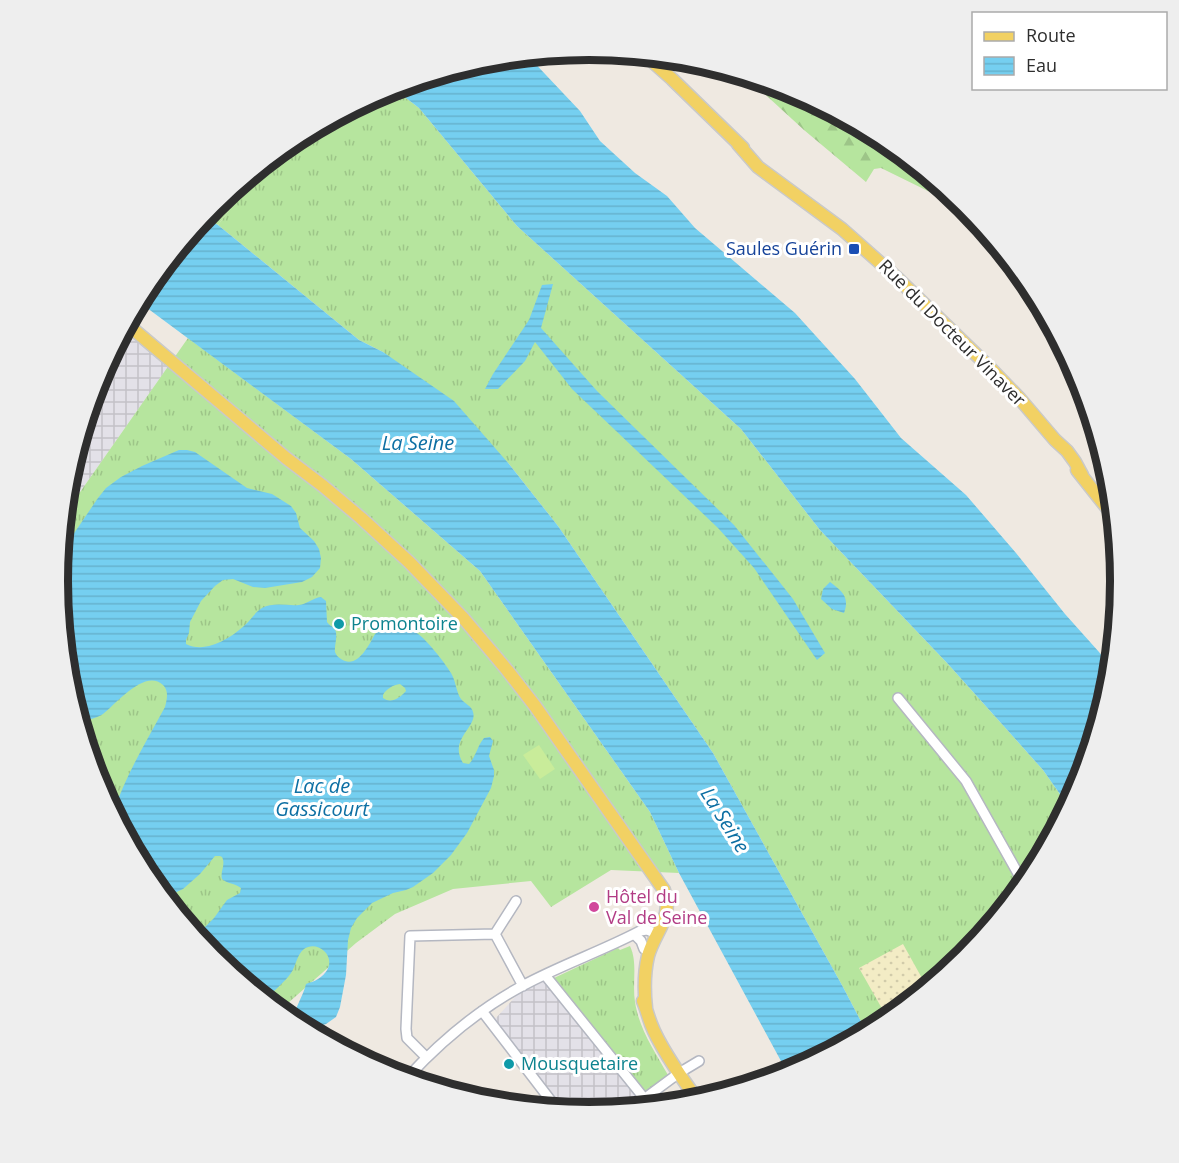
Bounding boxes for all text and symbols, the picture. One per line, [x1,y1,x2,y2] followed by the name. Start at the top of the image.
[972,12,1167,90] legend
[1026,23,1076,47] text: Route
[1026,53,1057,77] text: Eau
[726,236,842,260] place label: Saules Guérin
[847,242,861,256] marker: Saules Guérin
[874,254,1032,411] street label: Rue du Docteur Vinaver
[382,429,454,456] water label: La Seine
[351,611,458,635] place label: Promontoire
[332,617,346,631] marker: Promontoire
[275,772,370,822] water label: Lac de Gassicourt
[695,782,756,858] water label: La Seine
[606,884,707,929] place label: Hôtel du Val de Seine
[587,900,601,914] marker: Hôtel du Val de Seine
[521,1051,638,1075] place label: Mousquetaire
[502,1057,516,1071] marker: Mousquetaire

